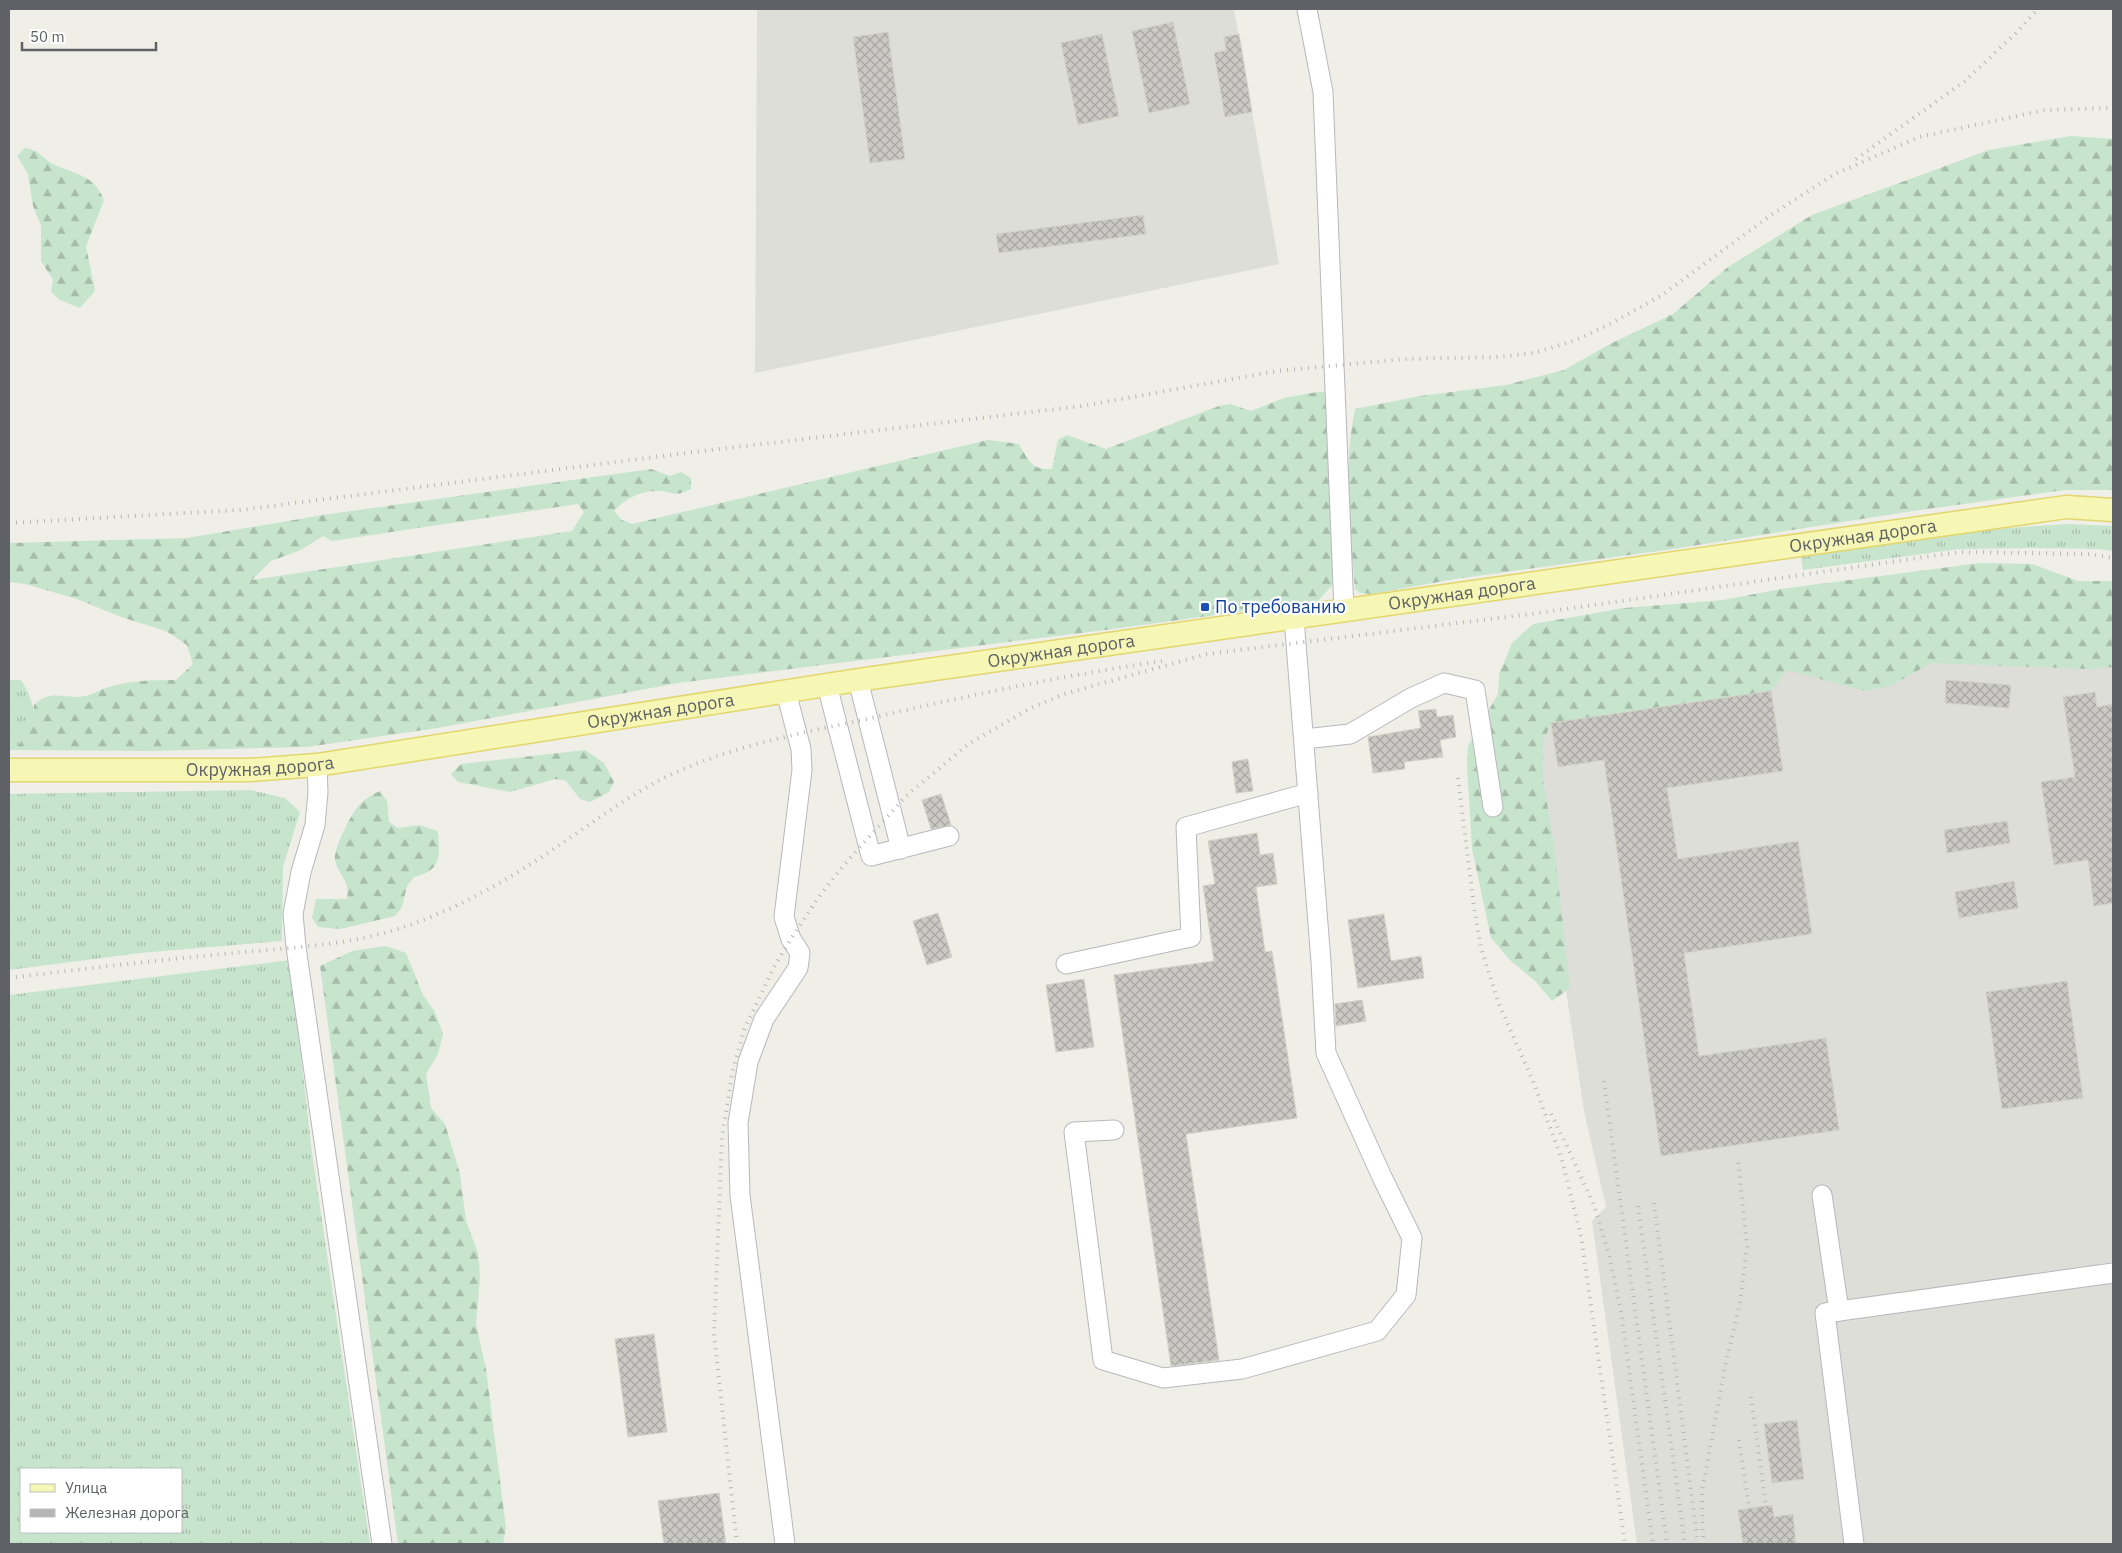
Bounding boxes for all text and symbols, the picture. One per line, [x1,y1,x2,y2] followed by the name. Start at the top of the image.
[22,20,156,52] scale bar
[30,27,65,46] text: 50 m
[1788,514,1938,558] street label: Окружная дорога
[1387,571,1537,615] street label: Окружная дорога
[1215,595,1346,618] place label: По требованию
[1199,601,1211,613] marker: По требованию
[986,628,1137,672] street label: Окружная дорога
[585,688,736,733] street label: Окружная дорога
[186,750,336,781] street label: Окружная дорога
[20,1468,182,1533] legend
[65,1478,107,1497] text: Улица
[65,1503,189,1522] text: Железная дорога

